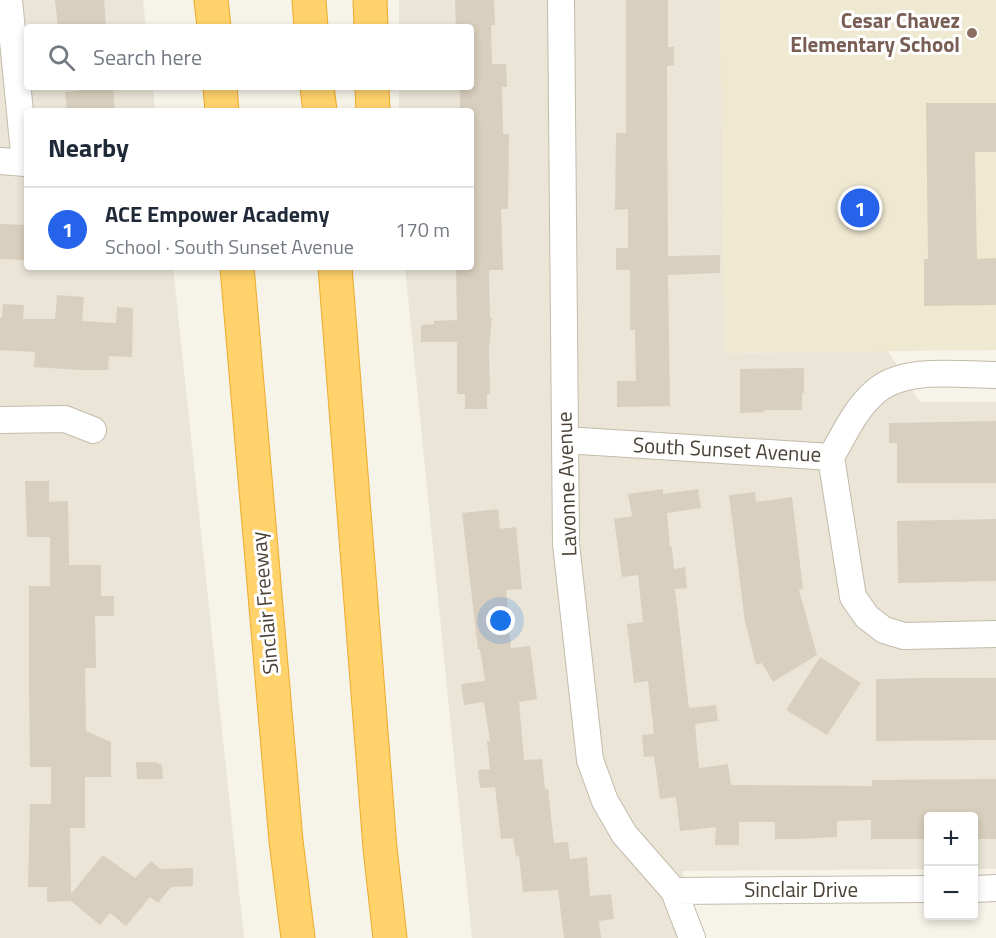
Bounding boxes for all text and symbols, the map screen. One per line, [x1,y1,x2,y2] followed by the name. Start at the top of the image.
[790,4,960,60] place label: Cesar Chavez Elementary School
[24,24,474,90] search box
[965,26,979,40] marker: Cesar Chavez Elementary School
[93,40,202,74] text: Search here
[45,41,78,74] icon: search
[48,128,129,167] text: Nearby
[840,186,880,230] pin: 1
[105,197,329,231] text: ACE Empower Academy
[62,214,73,245] text: 1
[395,214,450,245] text: 170 m
[105,231,354,262] text: School · South Sunset Avenue
[547,411,585,557] street label: Lavonne Avenue
[632,428,822,470] street label: South Sunset Avenue
[242,530,286,676] street label: Sinclair Freeway
[486,606,515,635] your location
[924,812,978,920] map controls
[924,812,978,866] button: +
[924,866,978,920] button: −
[744,873,858,905] street label: Sinclair Drive

